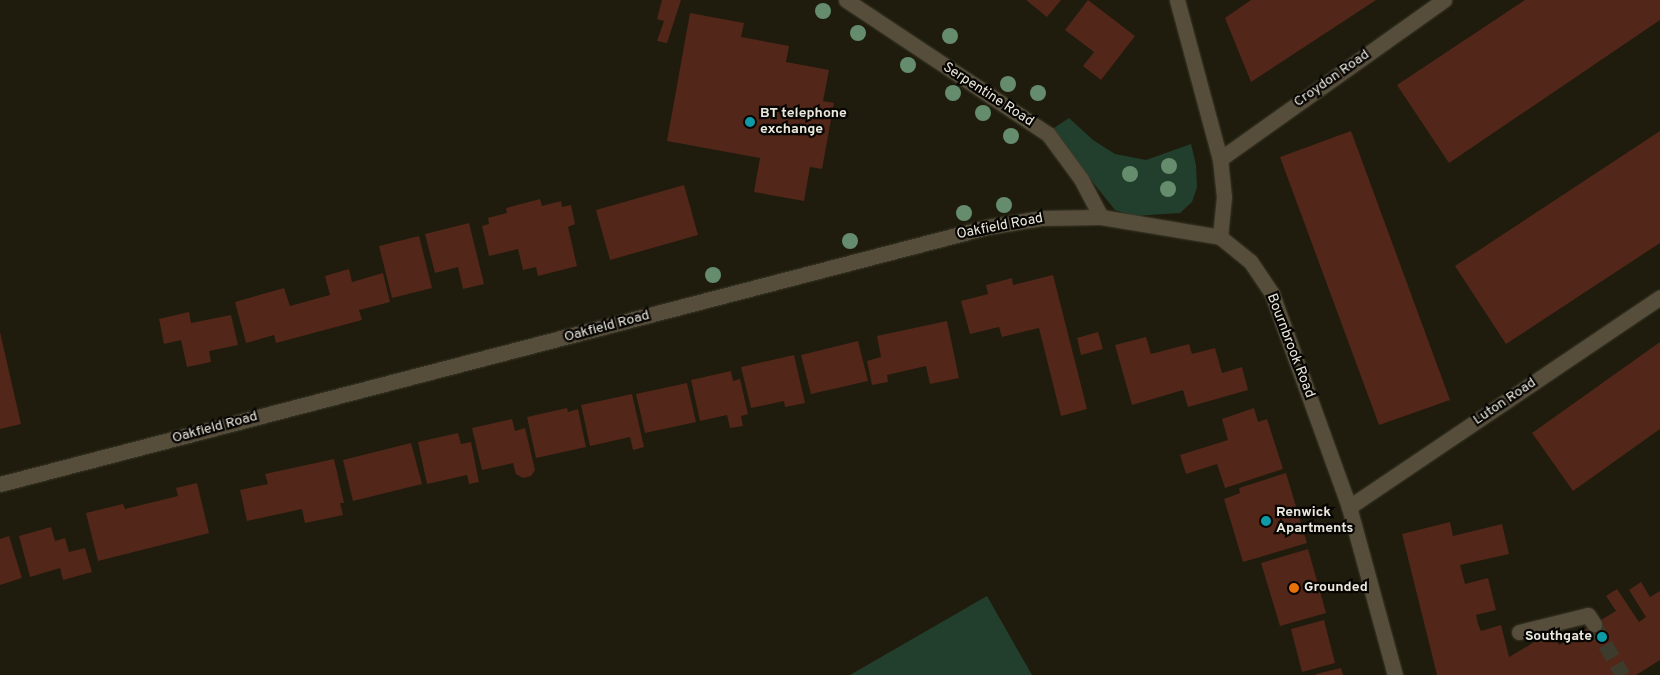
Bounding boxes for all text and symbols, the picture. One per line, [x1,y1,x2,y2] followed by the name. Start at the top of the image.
[1291,47,1373,111] street label: Croydon Road
[940,59,1036,131] street label: Serpentine Road
[760,106,847,138] place label: BT telephone exchange
[744,116,756,128] marker: BT telephone exchange
[955,210,1045,244] street label: Oakfield Road
[1262,292,1318,400] street label: Bournbrook Road
[562,308,652,346] street label: Oakfield Road
[1470,375,1540,429] street label: Luton Road
[170,409,260,447] street label: Oakfield Road
[1276,505,1353,538] place label: Renwick Apartments
[1260,515,1272,527] marker: Renwick Apartments
[1304,580,1368,596] place label: Grounded
[1288,582,1300,594] marker: Grounded
[1525,629,1592,645] place label: Southgate
[1596,631,1608,643] marker: Southgate

